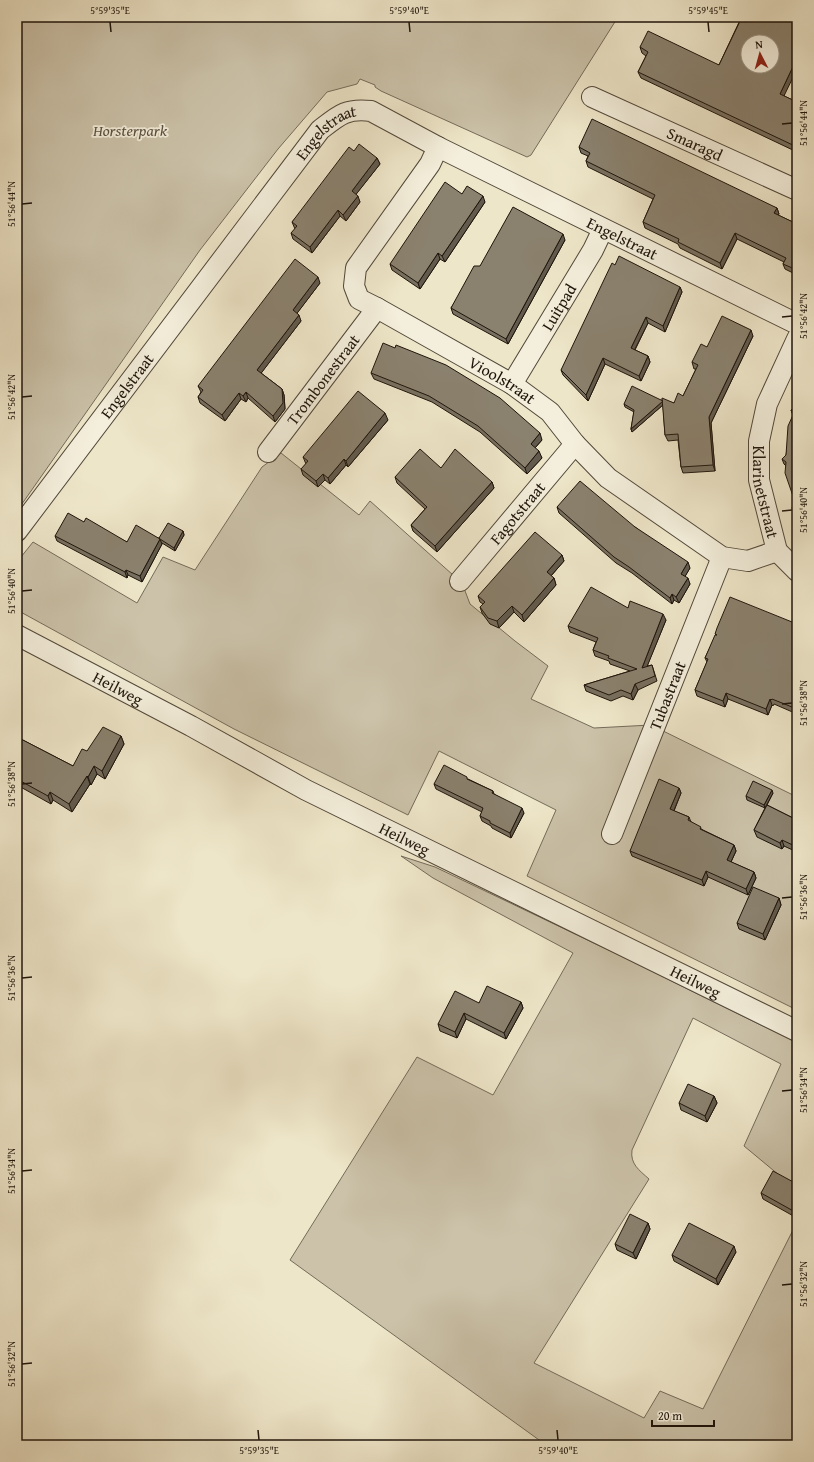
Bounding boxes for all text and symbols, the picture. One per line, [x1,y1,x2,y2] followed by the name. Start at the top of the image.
[90,3,130,18] text: 5°59'35"E
[389,3,429,18] text: 5°59'40"E
[688,3,728,18] text: 5°59'45"E
[740,34,780,74] north arrow
[754,36,764,52] text: N
[289,99,358,165] street label: Engelstraat
[796,100,811,146] text: 51°56'44"N
[92,118,168,142] park label: Horsterpark
[663,121,727,167] street label: Smaragd
[4,181,19,227] text: 51°56'44"N
[583,210,662,266] street label: Engelstraat
[535,278,582,335] street label: Luitpad
[796,293,811,339] text: 51°56'42"N
[281,329,366,430] street label: Trombonestraat
[94,348,160,423] street label: Engelstraat
[464,350,541,410] street label: Vioolstraat
[4,374,19,420] text: 51°56'42"N
[747,446,785,541] street label: Klarinetstraat
[484,476,551,550] street label: Fagotstraat
[796,487,811,533] text: 51°56'40"N
[4,568,19,614] text: 51°56'40"N
[642,657,692,734] street label: Tubastraat
[89,665,147,711] street label: Heilweg
[796,680,811,726] text: 51°56'38"N
[4,761,19,807] text: 51°56'38"N
[375,816,434,861] street label: Heilweg
[796,874,811,920] text: 51°56'36"N
[4,955,19,1001] text: 51°56'36"N
[666,959,725,1004] street label: Heilweg
[796,1067,811,1113] text: 51°56'34"N
[4,1148,19,1194] text: 51°56'34"N
[796,1261,811,1307] text: 51°56'32"N
[4,1341,19,1387] text: 51°56'32"N
[652,1402,714,1428] scale bar
[658,1407,682,1424] text: 20 m
[239,1443,279,1458] text: 5°59'35"E
[538,1443,578,1458] text: 5°59'40"E

